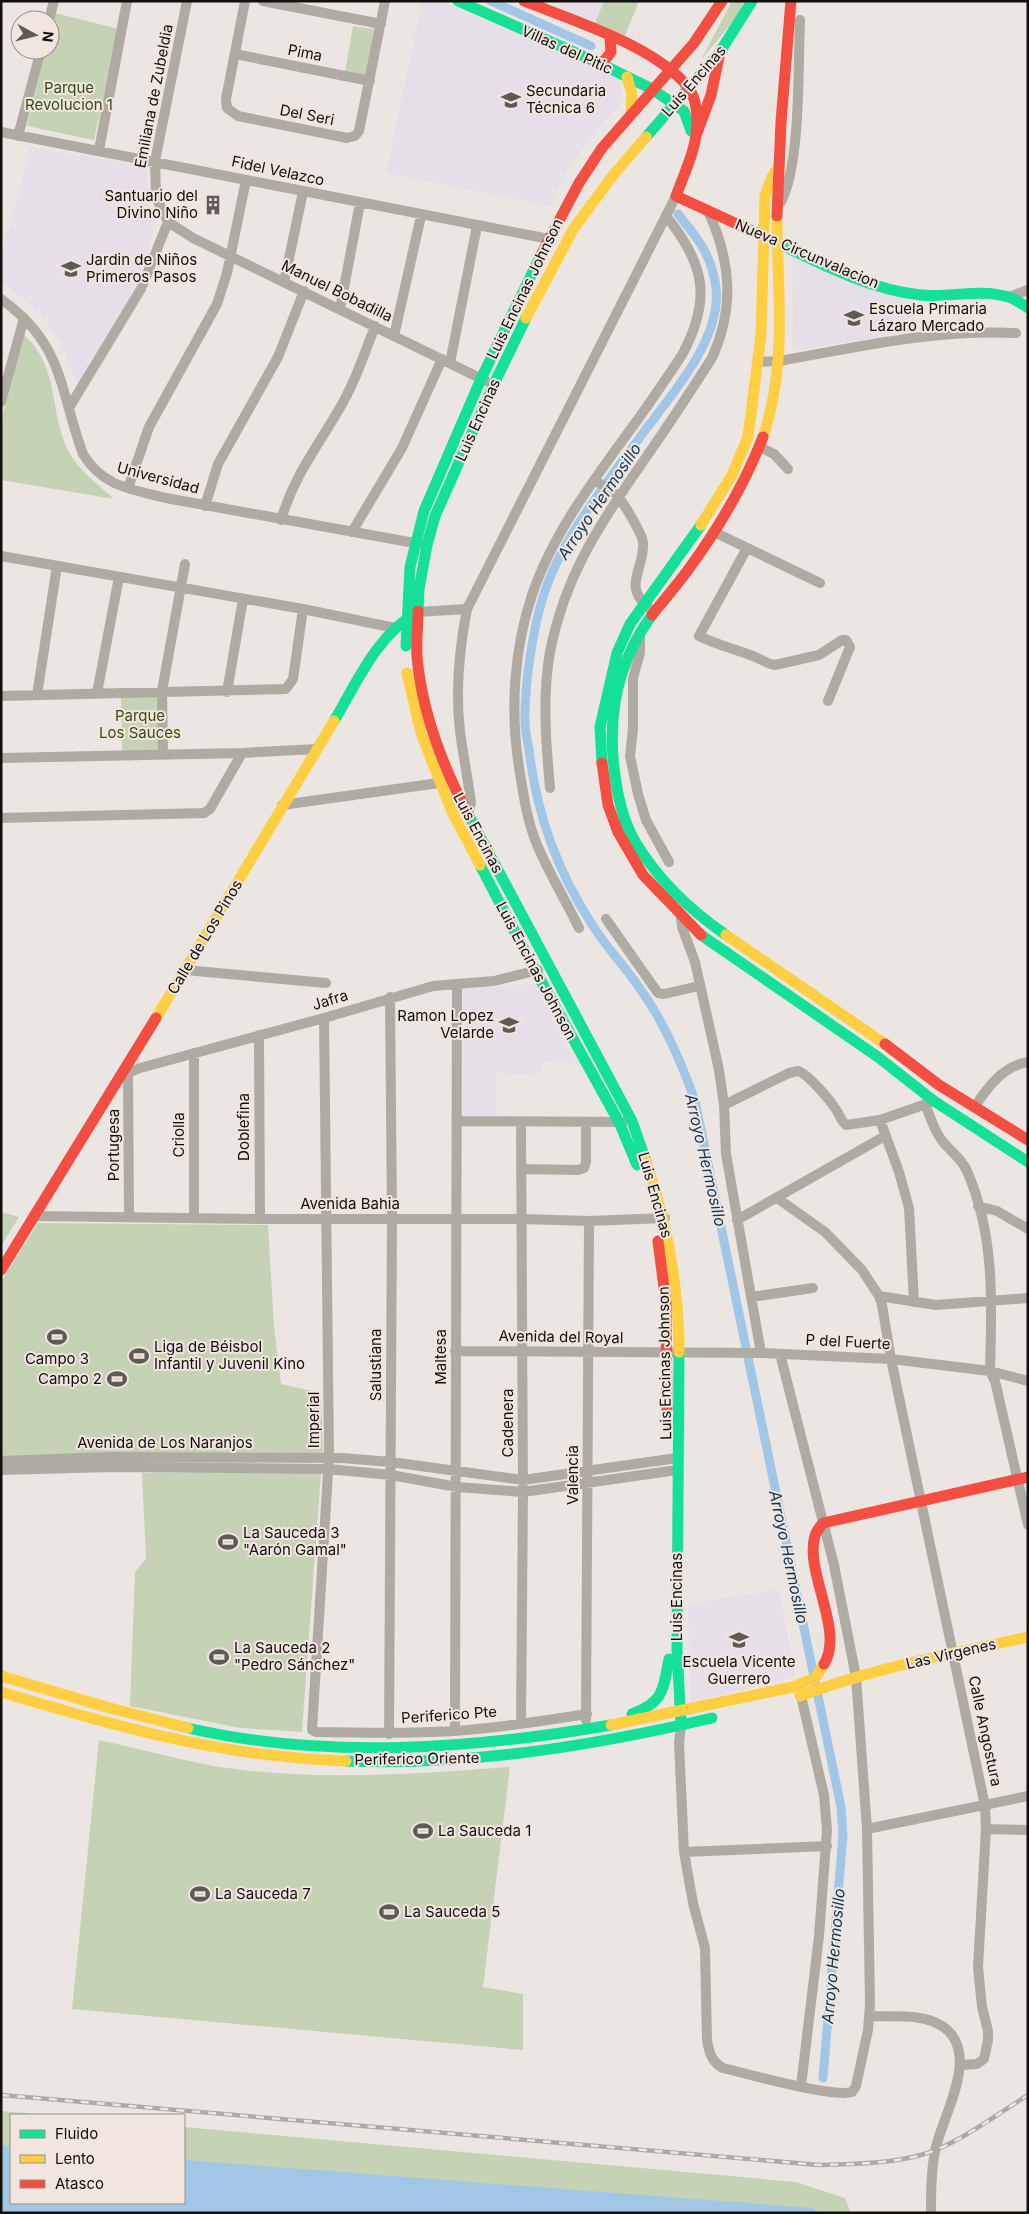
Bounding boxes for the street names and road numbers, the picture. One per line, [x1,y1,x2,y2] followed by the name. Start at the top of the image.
[519,21,616,78] street label: Villas del Pitic
[130,22,177,169] street label: Emiliana de Zubeldia
[286,40,324,65] street label: Pima
[657,41,730,120] street label: Luis Encinas
[278,100,336,129] street label: Del Seri
[230,151,326,190] street label: Fidel Velazco
[732,215,882,292] street label: Nueva Circunvalacion
[482,216,567,362] street label: Luis Encinas Johnson
[279,255,396,326] street label: Manuel Bobadilla
[451,375,504,464] street label: Luis Encinas
[115,457,201,498] street label: Universidad
[449,789,508,876] street label: Luis Encinas
[163,876,246,998] street label: Calle de Los Pinos
[492,898,581,1043] street label: Luis Encinas Johnson
[310,985,350,1014] street label: Jafra
[234,1093,253,1161] street label: Doblefina
[104,1109,123,1181] street label: Portugesa
[169,1112,188,1158] street label: Criolla
[634,1150,677,1240] street label: Luis Encinas
[300,1194,400,1213] street label: Avenida Bahia
[654,1286,675,1440] street label: Luis Encinas Johnson
[498,1326,624,1347] street label: Avenida del Royal
[366,1329,385,1401] street label: Salustiana
[431,1329,450,1385] street label: Maltesa
[805,1330,891,1353] street label: P del Fuerte
[498,1389,517,1458] street label: Cadenera
[304,1392,323,1448] street label: Imperial
[77,1433,253,1452] street label: Avenida de Los Naranjos
[563,1445,582,1505] street label: Valencia
[667,1553,686,1641] street label: Luis Encinas
[904,1634,998,1673] street label: Las Virgenes
[964,1674,1007,1788] street label: Calle Angostura
[400,1702,498,1727] street label: Periferico Pte
[354,1748,480,1769] street label: Periferico Oriente

